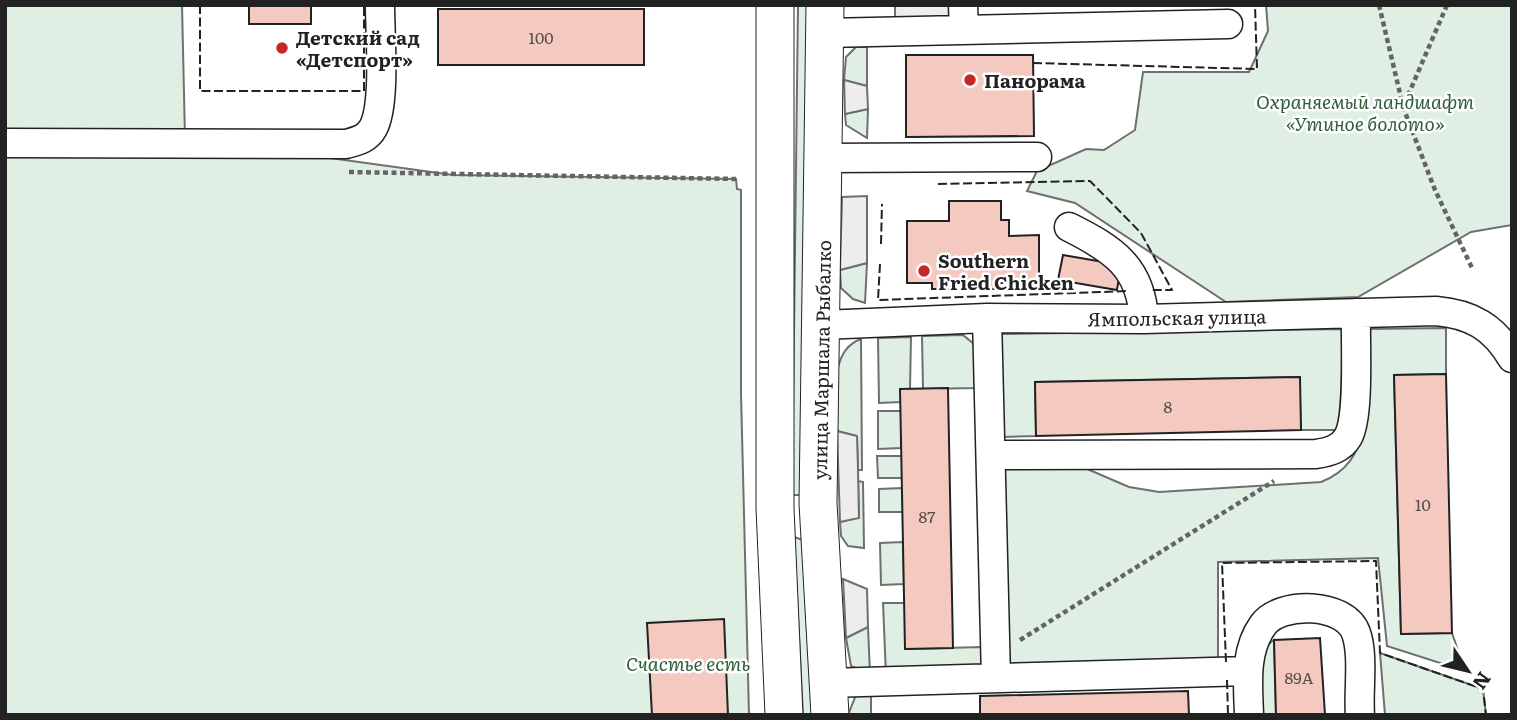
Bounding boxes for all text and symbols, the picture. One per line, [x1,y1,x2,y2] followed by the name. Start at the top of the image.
[296,23,420,73] place label: Детский сад «Детспорт»
[528,25,554,49] house number: 100
[274,40,290,56] marker: Детский сад «Детспорт»
[984,66,1085,94] place label: Панорама
[962,72,978,88] marker: Панорама
[1256,87,1474,137] park label: Охраняемый ландшафт «Утиное болото»
[805,240,837,480] street label: улица Маршала Рыбалко
[938,246,1074,296] place label: Southern Fried Chicken
[916,263,932,279] marker: Southern Fried Chicken
[1087,301,1267,333] street label: Ямпольская улица
[1164,394,1173,418] house number: 8
[1415,492,1431,516] house number: 10
[919,504,935,528] house number: 87
[1433,636,1503,706] north arrow
[626,649,750,677] park label: Счастье есть
[1285,665,1314,689] house number: 89А
[1467,667,1499,696] text: N

